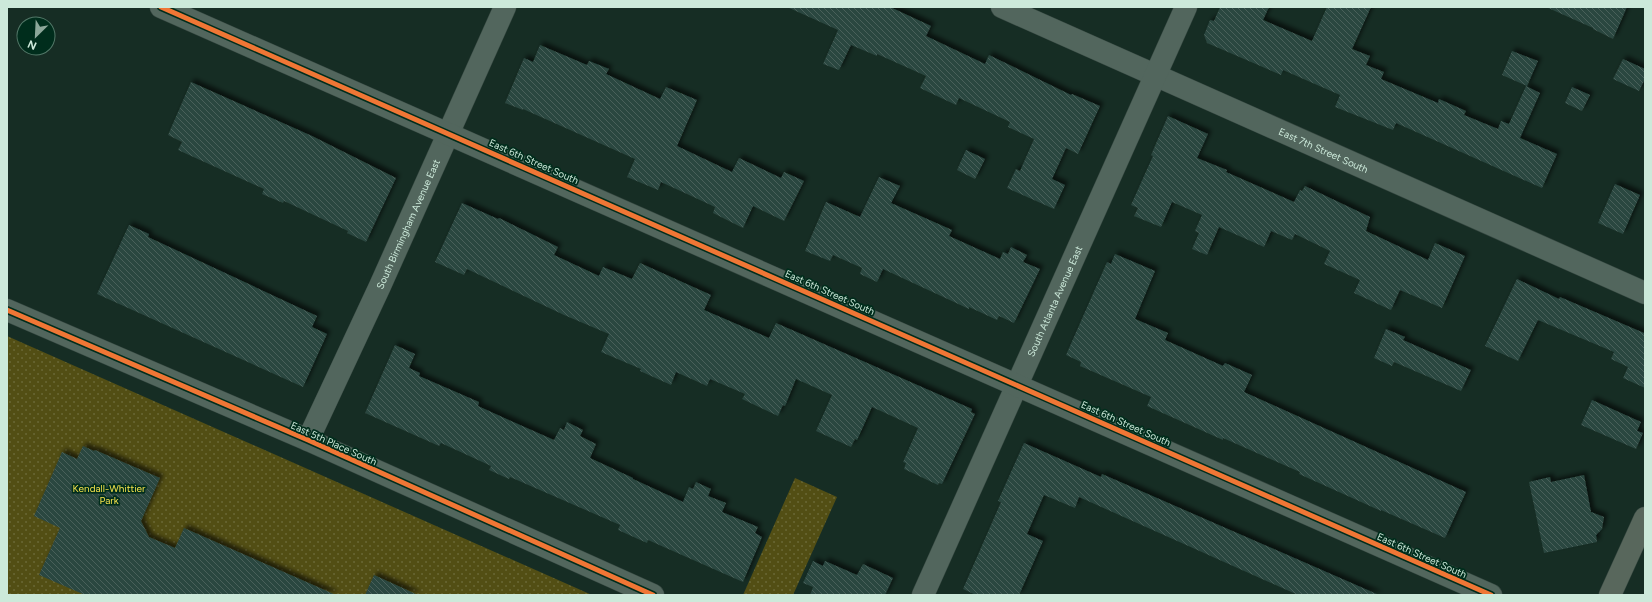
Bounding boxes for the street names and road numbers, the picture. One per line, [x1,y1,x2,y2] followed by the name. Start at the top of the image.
[1277,125,1371,176] street label: East 7th Street South
[487,136,581,187] street label: East 6th Street South
[373,157,443,291] street label: South Birmingham Avenue East
[1024,244,1085,359] street label: South Atlanta Avenue East
[783,267,877,318] street label: East 6th Street South
[1079,398,1173,449] street label: East 6th Street South
[289,419,379,468] street label: East 5th Place South
[1375,530,1469,581] street label: East 6th Street South

